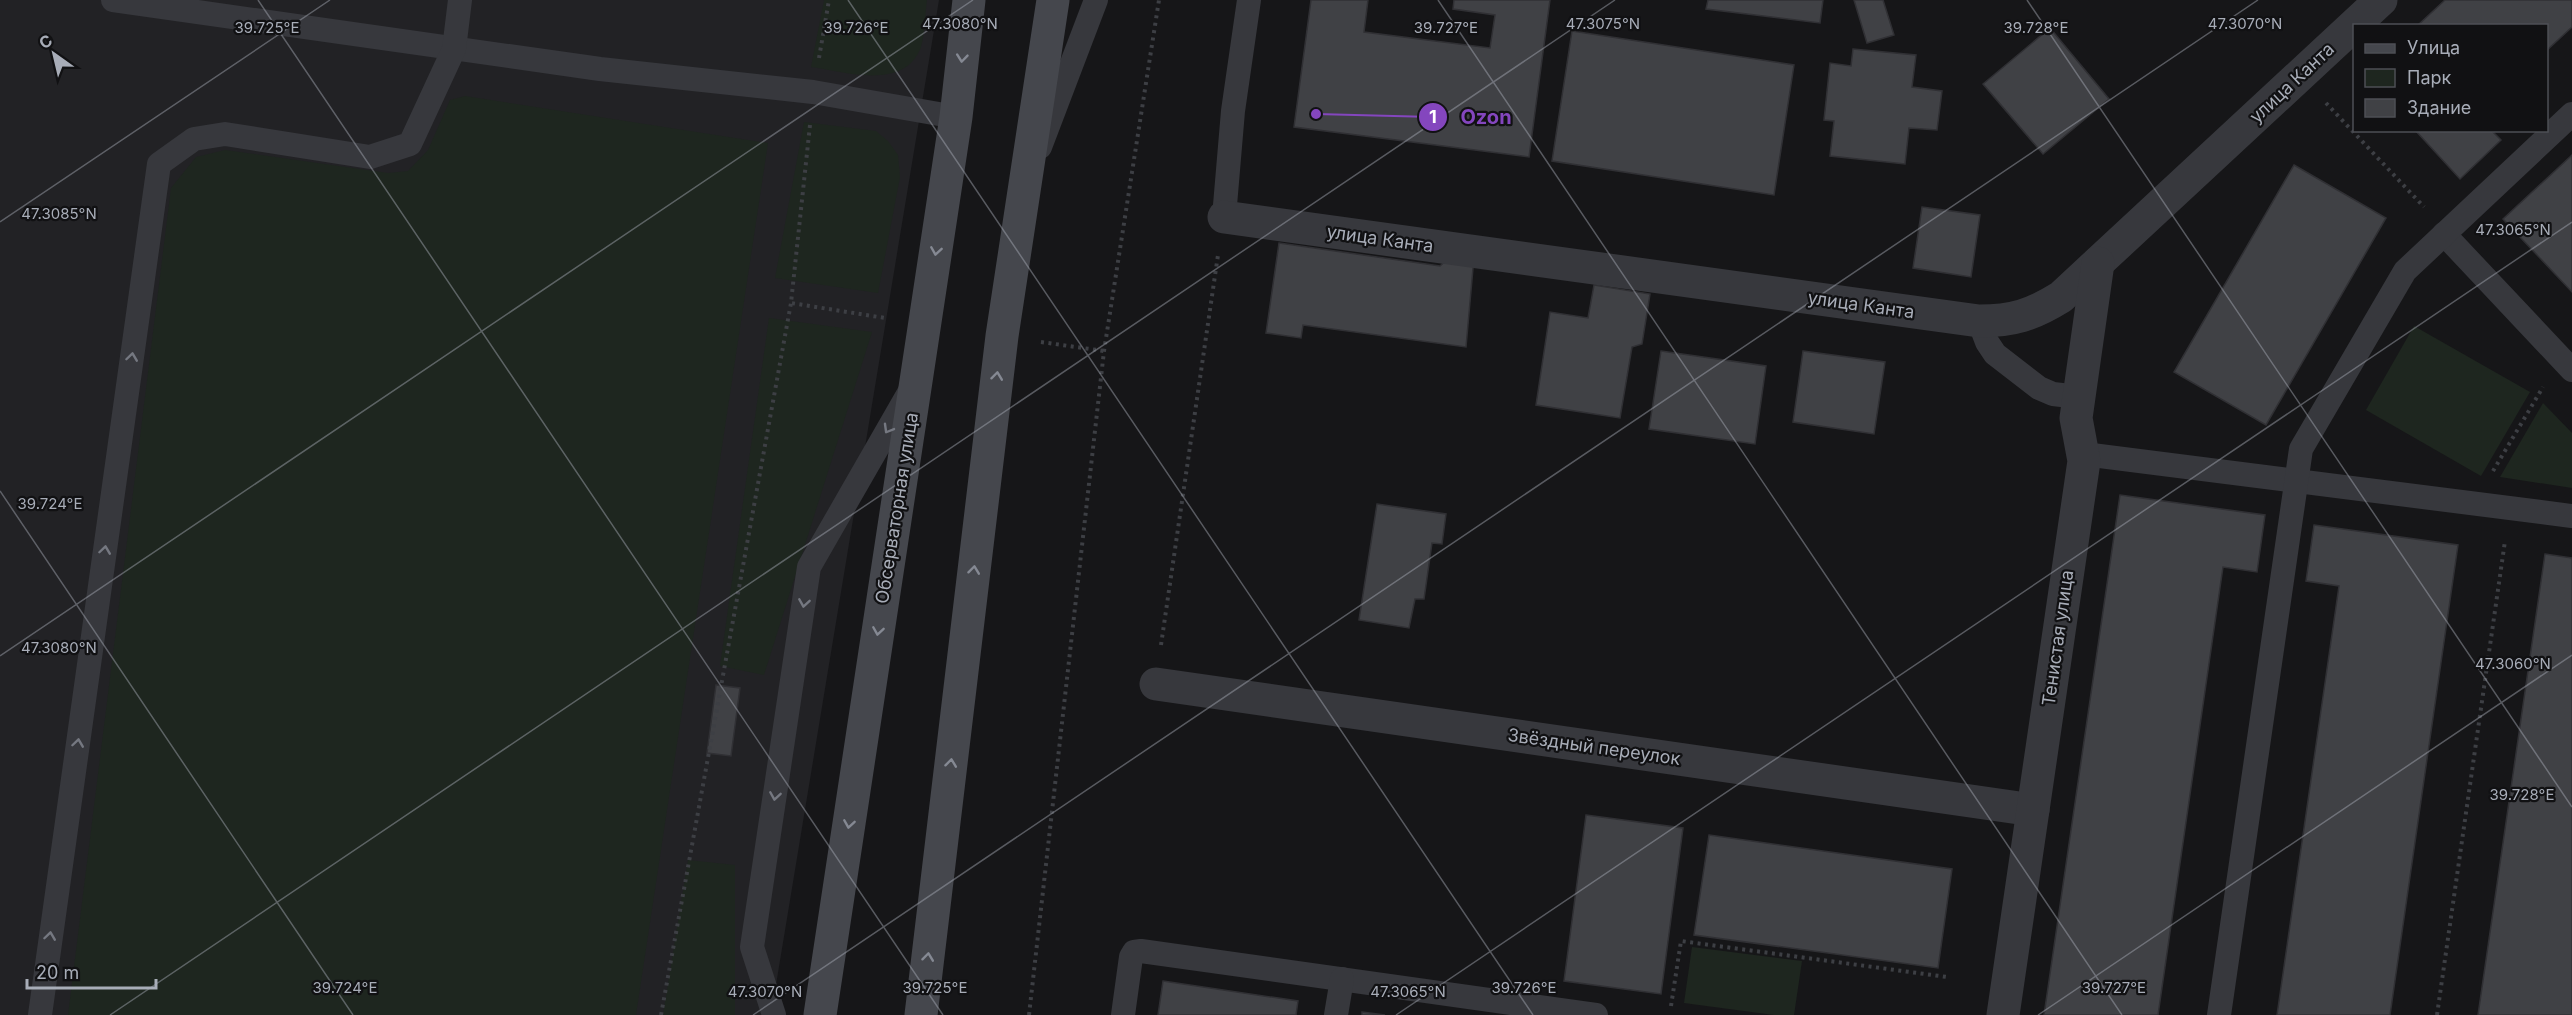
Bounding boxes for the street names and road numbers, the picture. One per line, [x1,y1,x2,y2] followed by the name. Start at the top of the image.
[2245,38,2338,127] street label: улица Канта
[1325,221,1435,256] street label: улица Канта
[1806,287,1916,322] street label: улица Канта
[871,411,922,605] street label: Обсерваторная улица
[2038,569,2077,707] street label: Тенистая улица
[1506,724,1682,769] street label: Звёздный переулок

